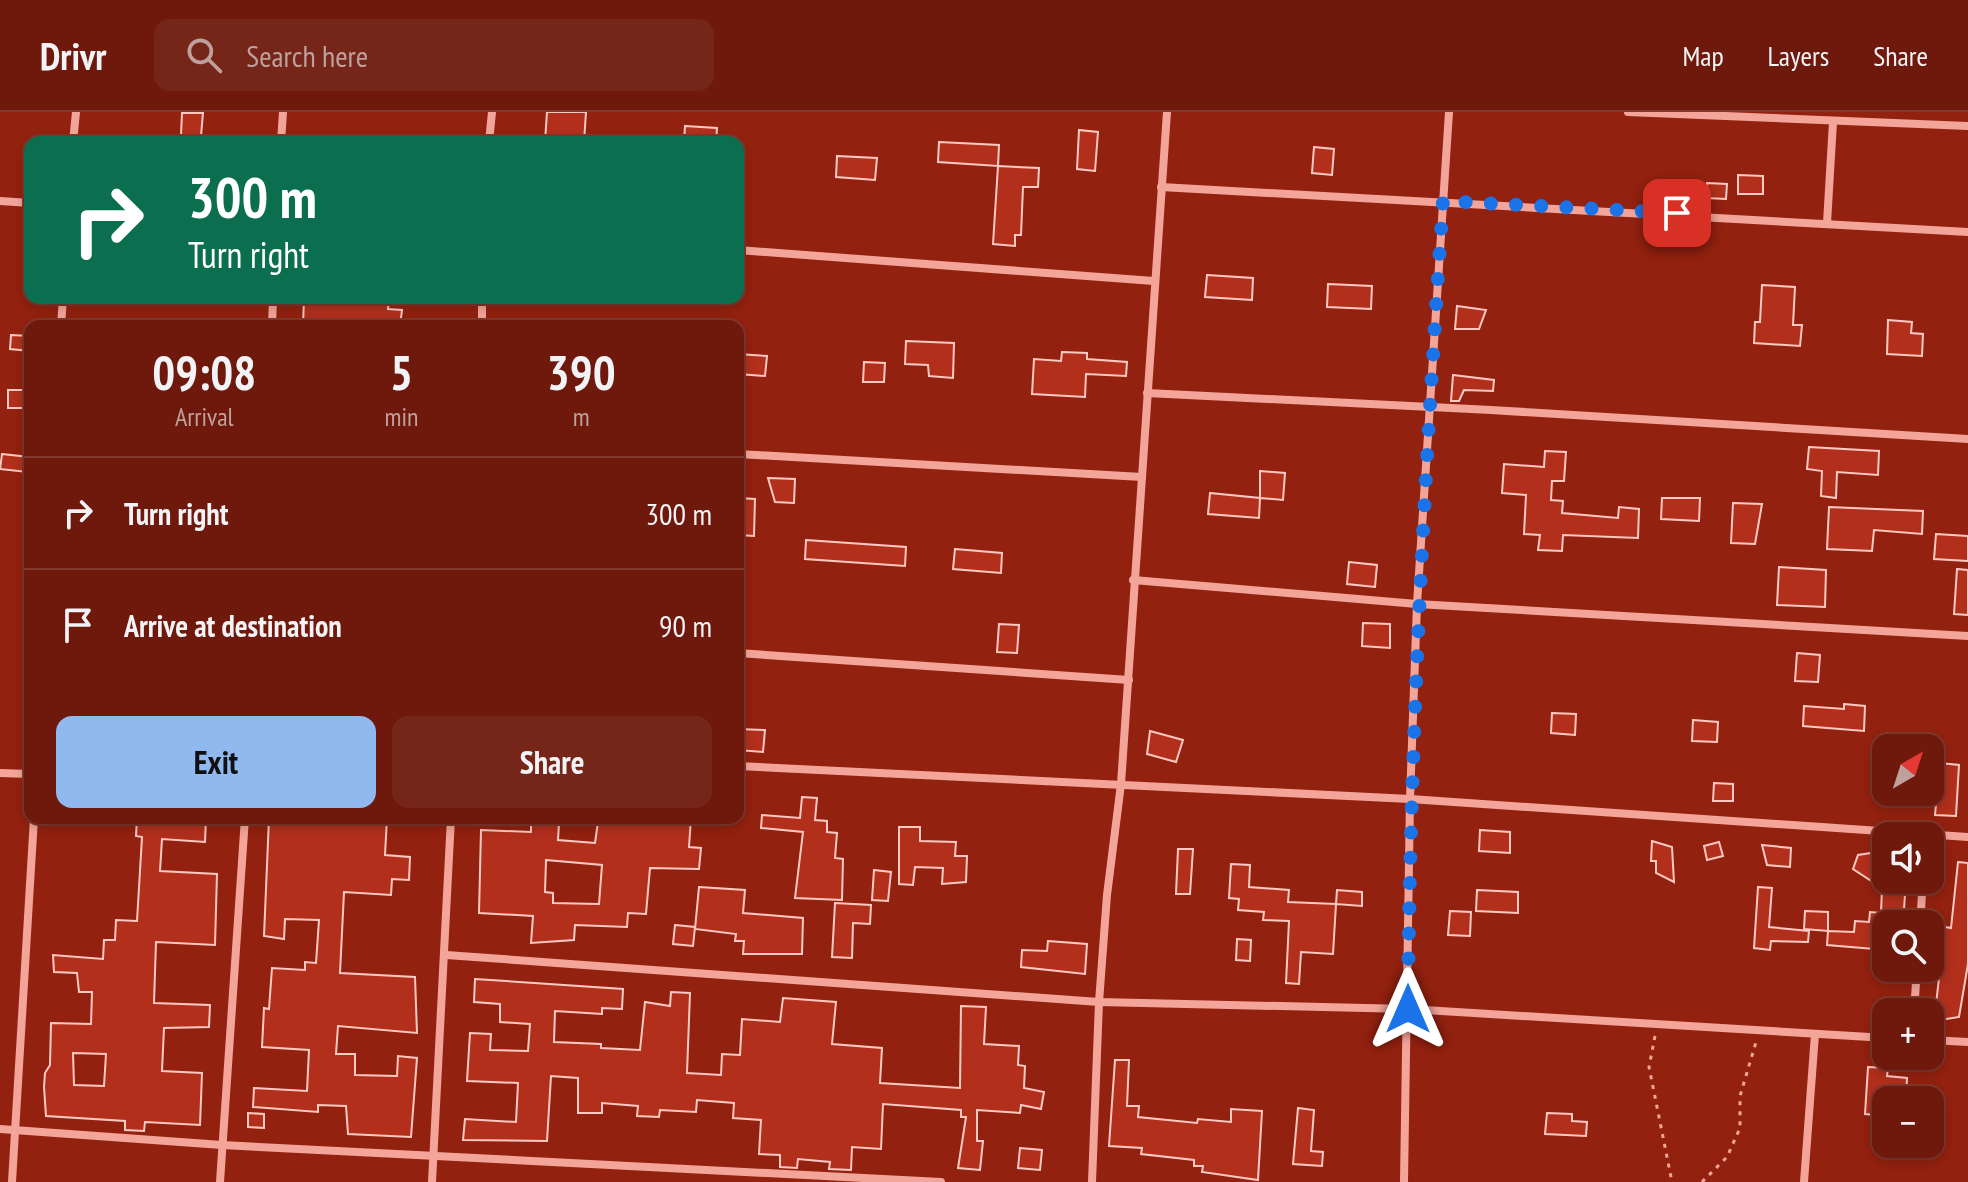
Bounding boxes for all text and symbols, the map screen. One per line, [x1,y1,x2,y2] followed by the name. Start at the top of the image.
[154,19,714,91] search box
[40,31,106,80] text: Drivr
[182,33,226,77] icon: search
[246,36,368,75] text: Search here
[1682,37,1724,74] text: Map
[1768,37,1829,74] text: Layers
[1873,37,1928,74] text: Share
[188,161,317,233] text: 300 m
[56,168,160,272] icon: right
[1643,179,1711,247] pin
[1655,191,1699,235] icon: arrive
[188,231,309,278] text: Turn right
[152,341,256,403] text: 09:08
[390,341,413,403] text: 5
[547,341,616,403] text: 390
[175,400,234,433] text: Arrival
[384,400,418,433] text: min
[573,400,590,433] text: m
[56,491,100,535] icon: right
[124,494,228,533] text: Turn right
[646,494,712,533] text: 300 m
[56,603,100,647] icon: arrive
[124,606,342,645] text: Arrive at destination
[659,606,712,645] text: 90 m
[56,716,376,808] button: Exit
[392,716,712,808] button: Share
[1872,734,1944,806] north arrow
[1872,734,1944,1158] map controls
[1872,822,1944,894] button: sound
[1872,910,1944,982] button: search
[1366,967,1450,1051] position arrow
[1872,998,1944,1070] button: +
[1872,1086,1944,1158] button: −

